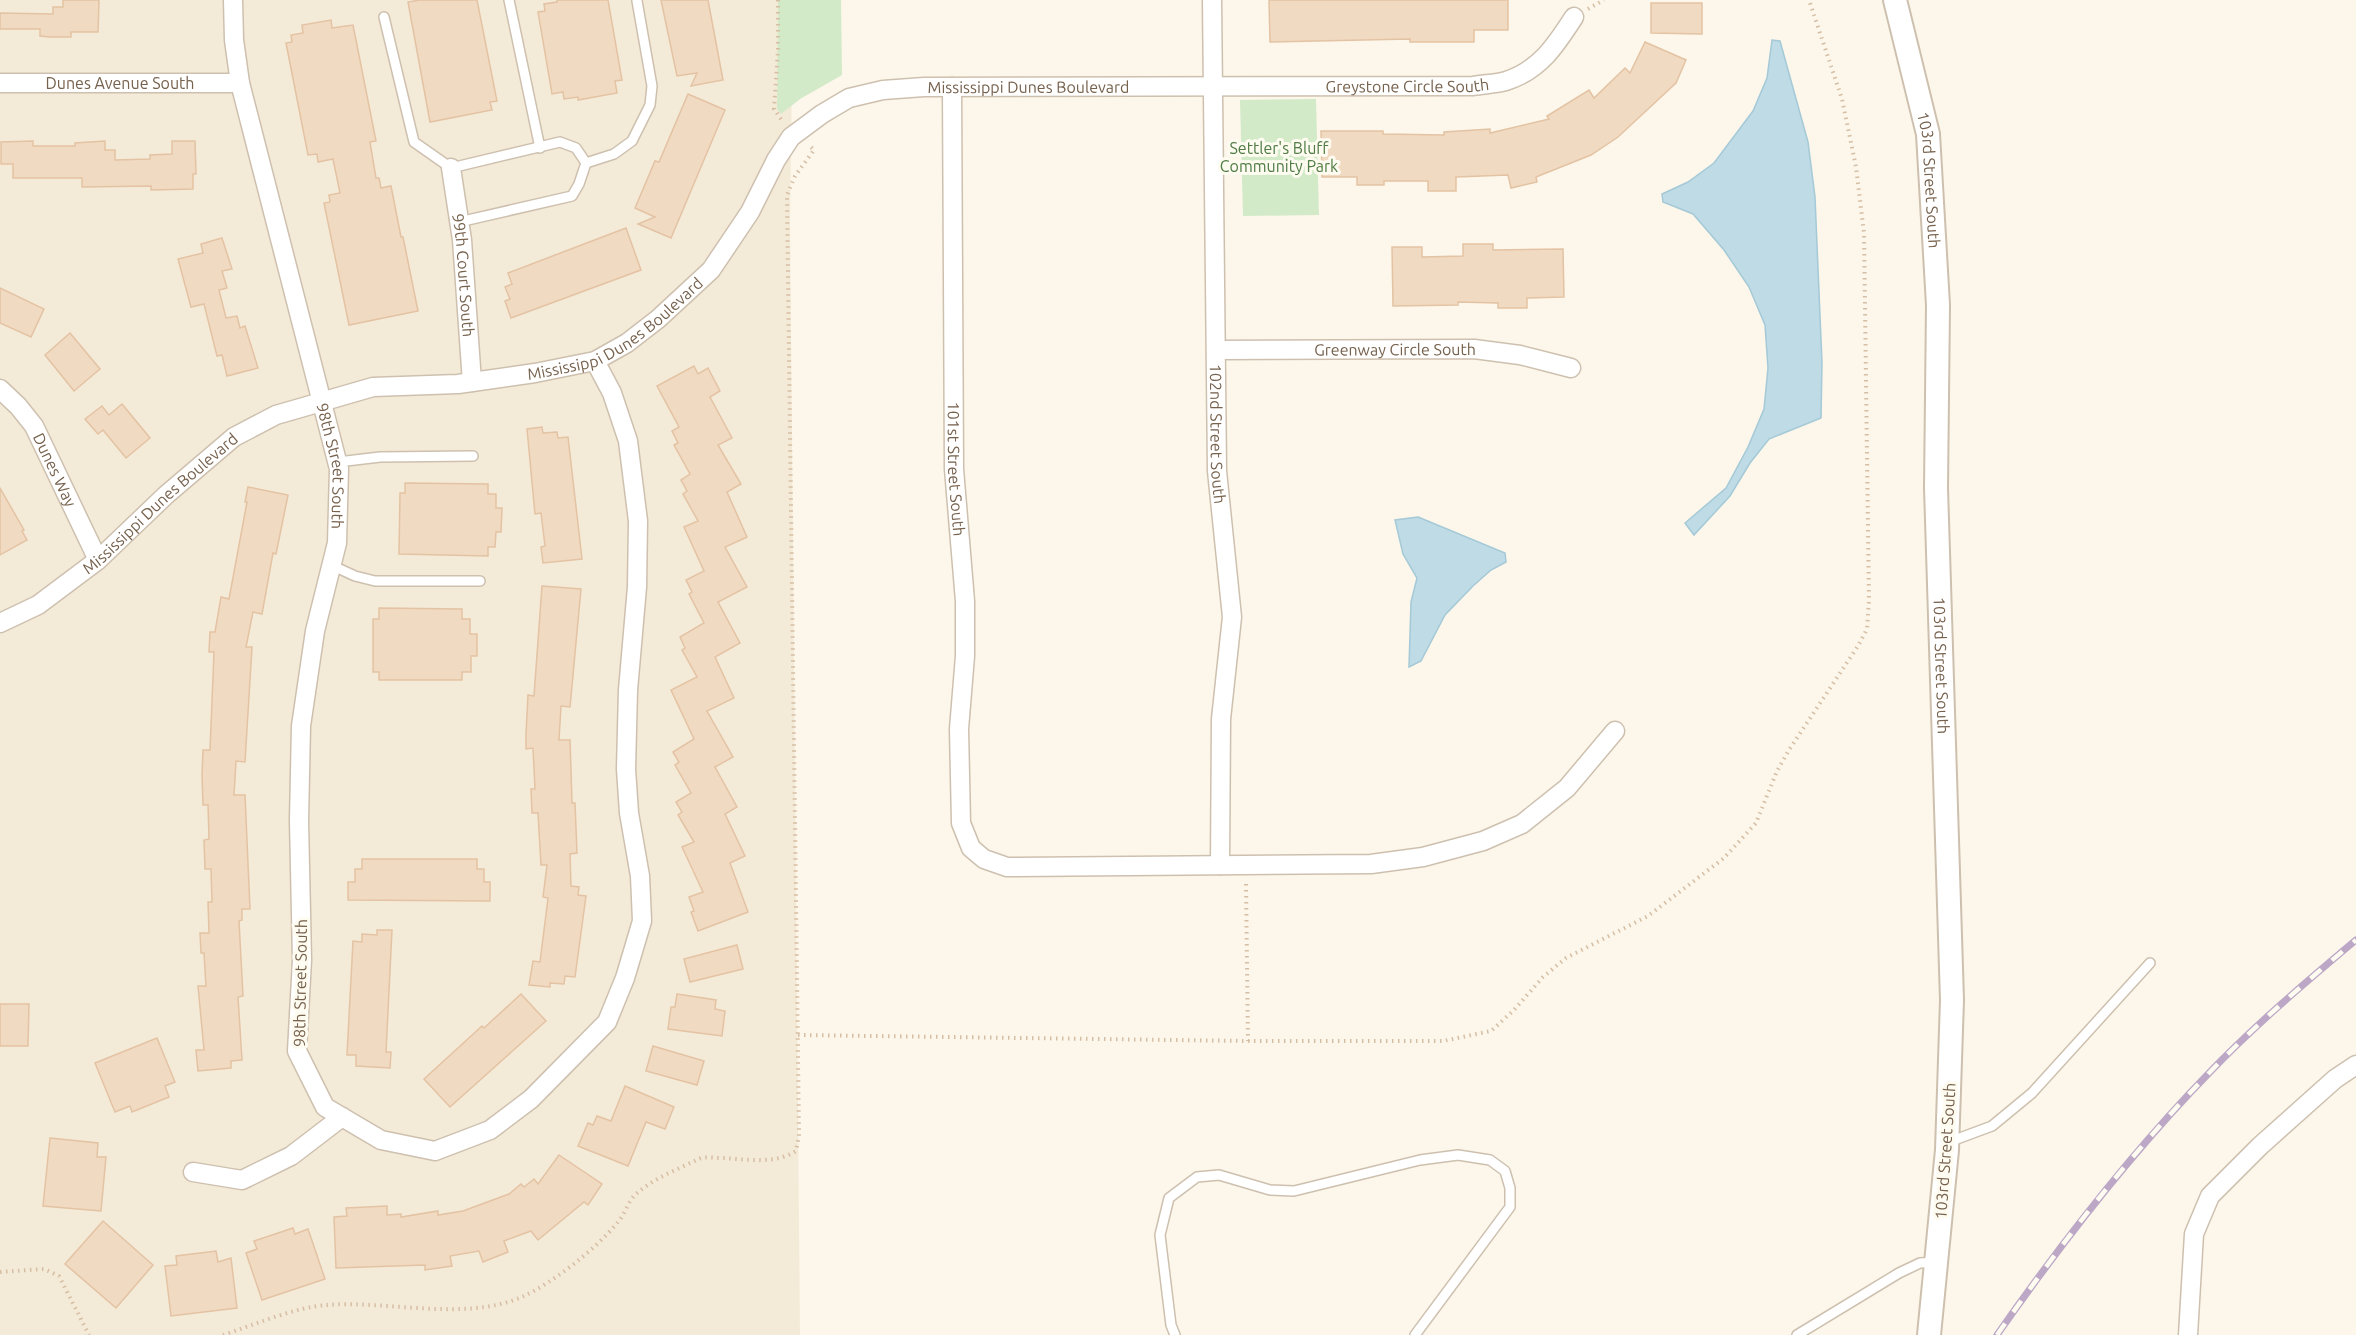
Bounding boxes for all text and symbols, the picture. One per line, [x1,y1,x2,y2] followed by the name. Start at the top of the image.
[45,74,195,92] street label: Dunes Avenue South
[1326,75,1490,95] street label: Greystone Circle South
[928,78,1129,96] street label: Mississippi Dunes Boulevard
[1914,110,1944,249] street label: 103rd Street South
[1220,139,1338,175] park label: Settler's Bluff Community Park
[449,212,478,337] street label: 99th Court South
[526,274,706,383] street label: Mississippi Dunes Boulevard
[1314,340,1476,359] street label: Greenway Circle South
[1207,364,1229,505] street label: 102nd Street South
[313,401,348,529] street label: 98th Street South
[945,402,969,537] street label: 101st Street South
[79,429,241,577] street label: Mississippi Dunes Boulevard
[30,430,80,510] street label: Dunes Way
[1930,597,1953,734] street label: 103rd Street South
[290,919,310,1047] street label: 98th Street South
[1931,1082,1959,1220] street label: 103rd Street South

